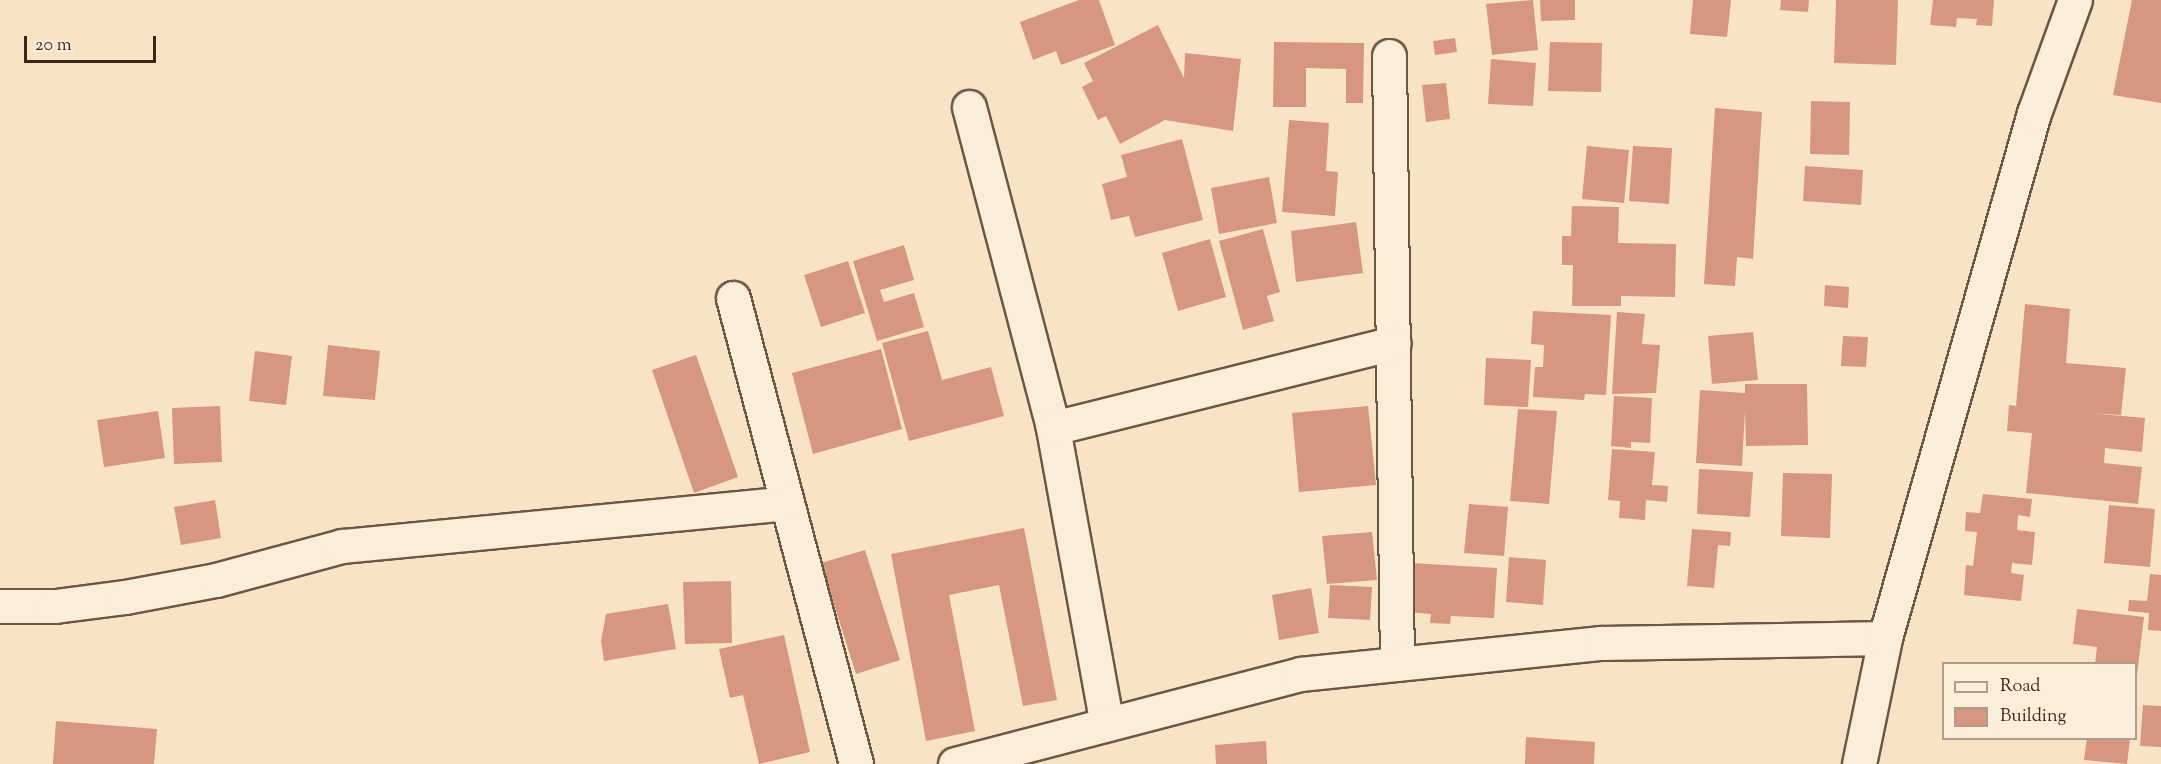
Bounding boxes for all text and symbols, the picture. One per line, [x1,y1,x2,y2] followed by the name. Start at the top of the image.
[27,24,159,62] scale bar
[35,33,72,59] text: 20 m
[1942,662,2137,740] legend
[2000,674,2040,700] text: Road
[2000,704,2066,730] text: Building

